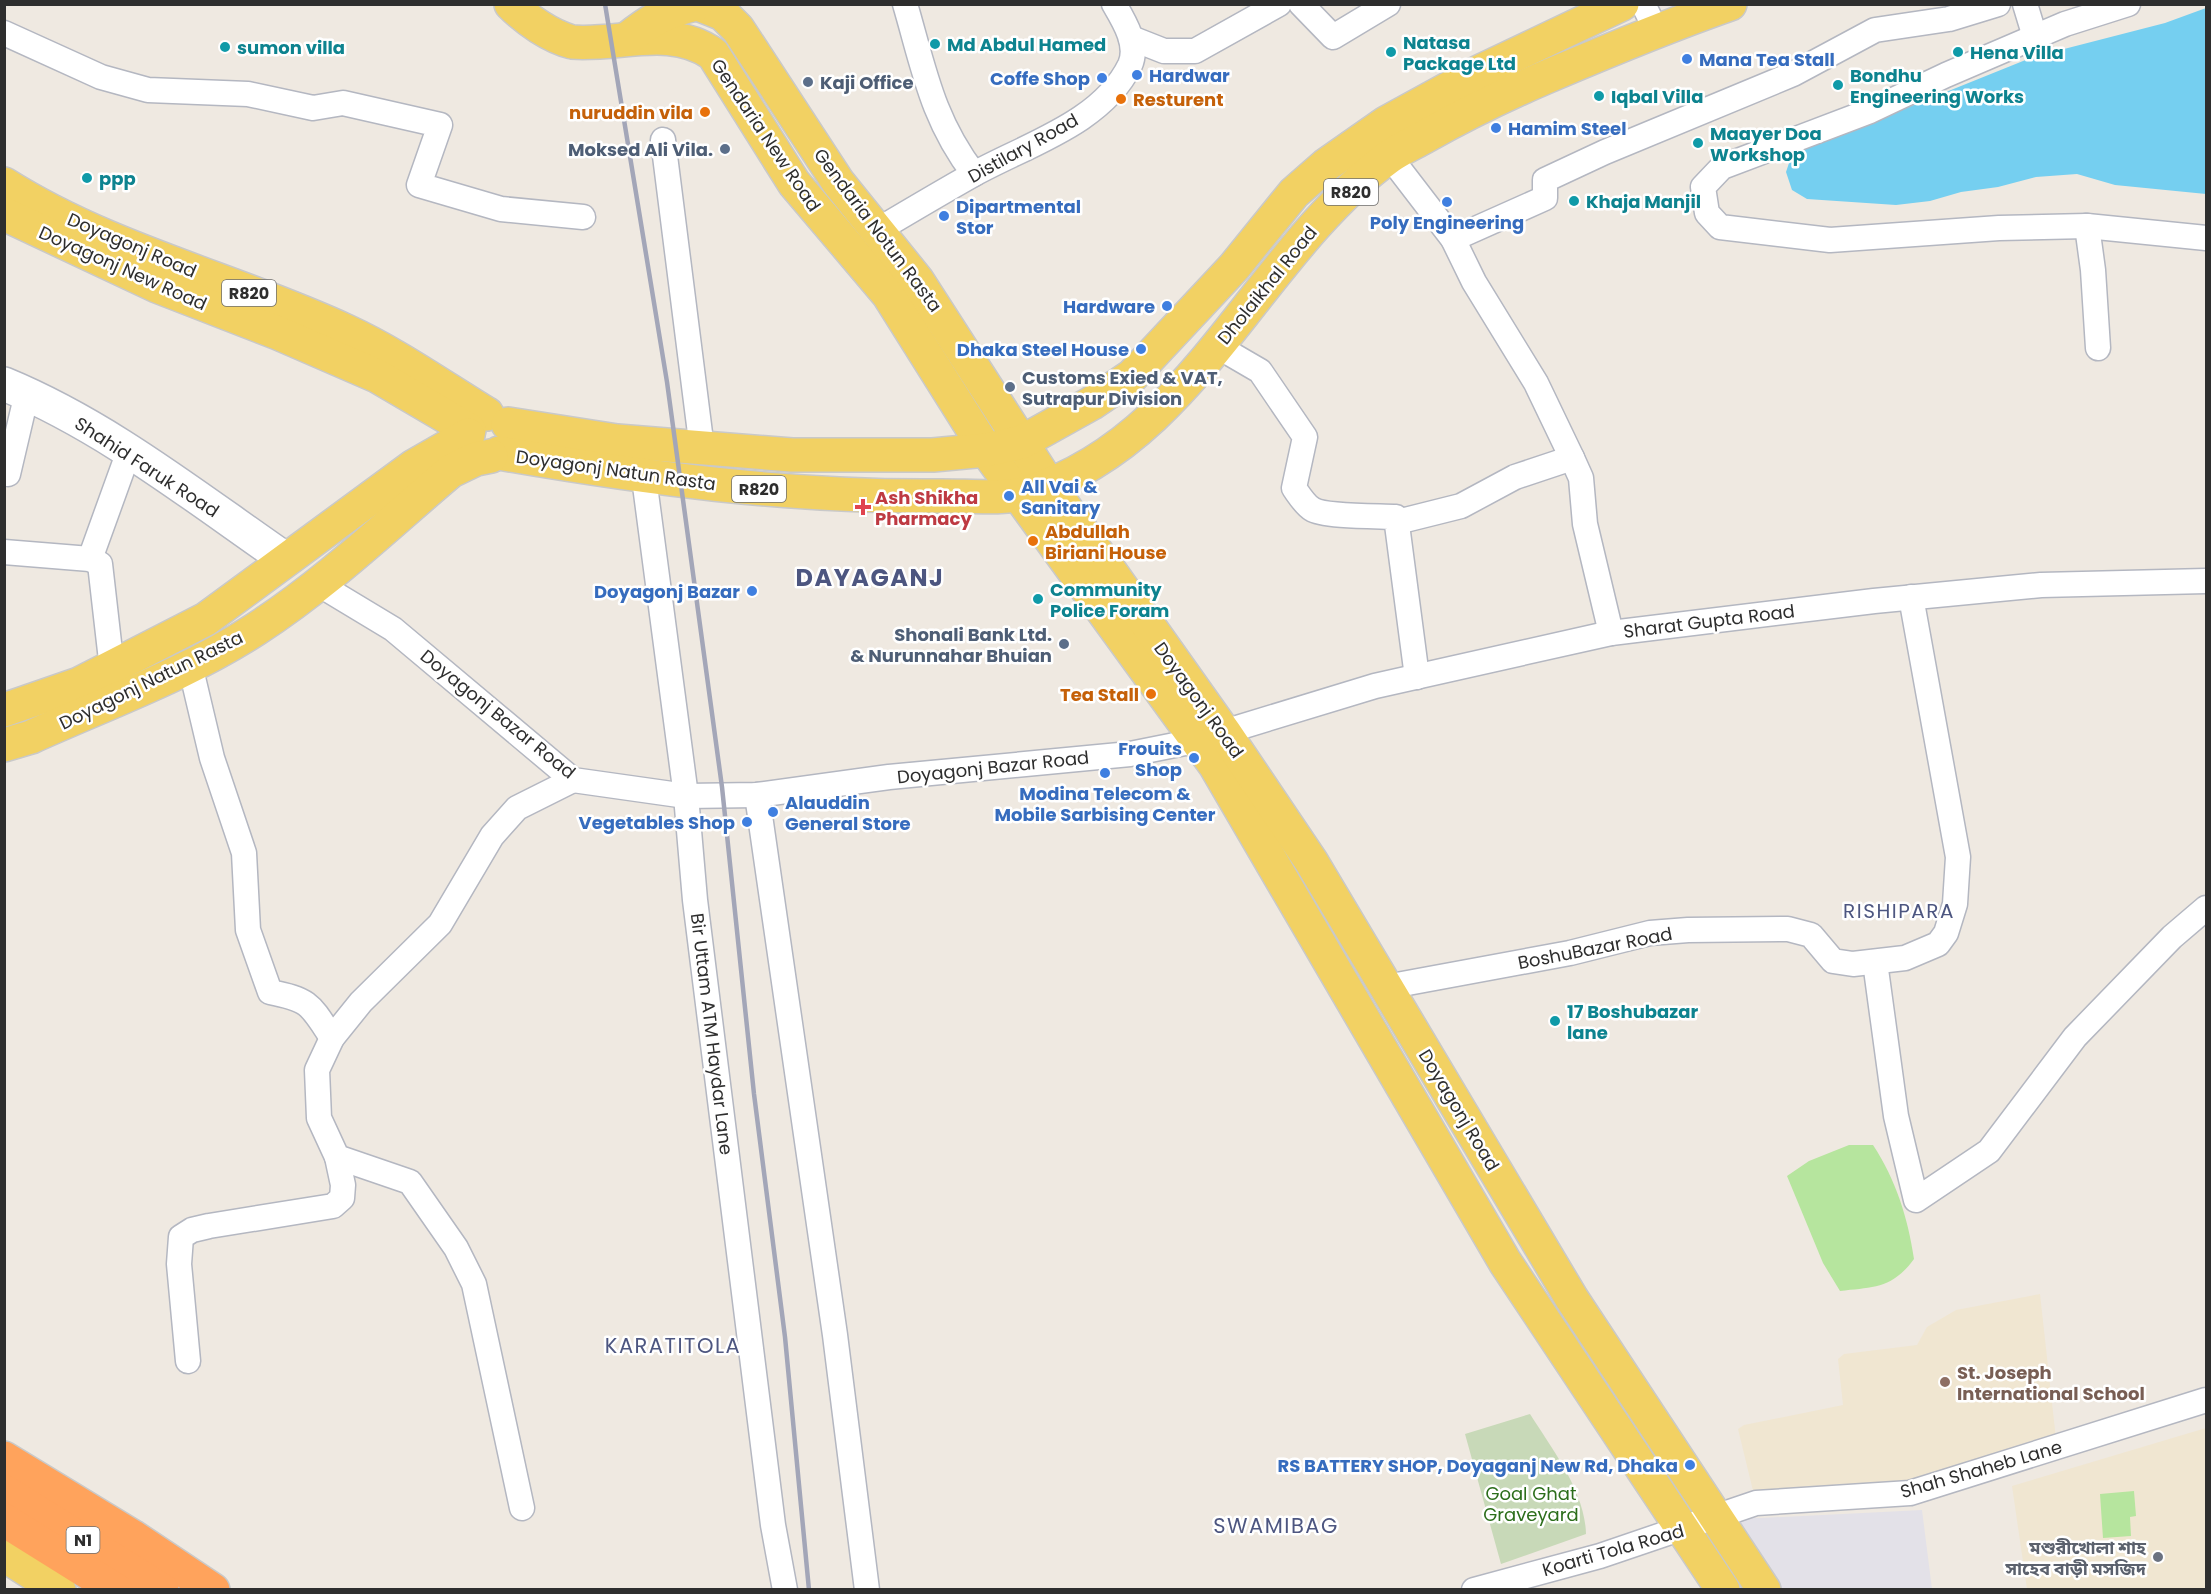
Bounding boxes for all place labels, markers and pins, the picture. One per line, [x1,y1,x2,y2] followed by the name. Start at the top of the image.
[1403,30,1516,76] place label: Natasa Package Ltd
[947,32,1106,57] place label: Md Abdul Hamed
[237,35,345,60] place label: sumon villa
[928,37,942,51] marker: Md Abdul Hamed
[218,40,232,54] marker: sumon villa
[1970,40,2064,65] place label: Hena Villa
[1384,45,1398,59] marker: Natasa Package Ltd
[1951,45,1965,59] marker: Hena Villa
[1699,47,1835,72] place label: Mana Tea Stall
[1680,52,1694,66] marker: Mana Tea Stall
[1149,63,1230,88] place label: Hardwar
[1850,63,2024,109] place label: Bondhu Engineering Works
[990,66,1090,91] place label: Coffe Shop
[1130,68,1144,82] marker: Hardwar
[820,70,914,95] place label: Kaji Office
[1095,71,1109,85] marker: Coffe Shop
[801,75,815,89] marker: Kaji Office
[1831,78,1845,92] marker: Bondhu Engineering Works
[1611,84,1703,109] place label: Iqbal Villa
[1133,87,1224,112] place label: Resturent
[1592,89,1606,103] marker: Iqbal Villa
[1114,92,1128,106] marker: Resturent
[569,100,693,125] place label: nuruddin vila
[698,105,712,119] marker: nuruddin vila
[1508,116,1627,141] place label: Hamim Steel
[1489,121,1503,135] marker: Hamim Steel
[1710,121,1822,167] place label: Maayer Doa Workshop
[1691,136,1705,150] marker: Maayer Doa Workshop
[568,137,713,162] place label: Moksed Ali Vila.
[718,142,732,156] marker: Moksed Ali Vila.
[99,166,136,191] place label: ppp
[80,171,94,185] marker: ppp
[1586,189,1701,214] place label: Khaja Manjil
[956,194,1081,240] place label: Dipartmental Stor
[1567,194,1581,208] marker: Khaja Manjil
[1440,195,1454,209] marker: Poly Engineering
[937,209,951,223] marker: Dipartmental Stor
[1370,210,1524,235] place label: Poly Engineering
[1063,294,1155,319] place label: Hardware
[1160,299,1174,313] marker: Hardware
[957,337,1129,362] place label: Dhaka Steel House
[1134,342,1148,356] marker: Dhaka Steel House
[1022,365,1223,411] place label: Customs Exied & VAT, Sutrapur Division
[1003,380,1017,394] marker: Customs Exied & VAT, Sutrapur Division
[1021,474,1101,520] place label: All Vai & Sanitary
[875,485,978,531] place label: Ash Shikha Pharmacy
[1002,489,1016,503] marker: All Vai & Sanitary
[856,500,870,514] marker: Ash Shikha Pharmacy
[1045,519,1167,565] place label: Abdullah Biriani House
[1026,534,1040,548] marker: Abdullah Biriani House
[1050,577,1169,623] place label: Community Police Foram
[594,579,740,604] place label: Doyagonj Bazar
[745,584,759,598] marker: Doyagonj Bazar
[1031,592,1045,606] marker: Community Police Foram
[850,622,1052,668] place label: Shonali Bank Ltd. & Nurunnahar Bhuian
[1057,637,1071,651] marker: Shonali Bank Ltd. & Nurunnahar Bhuian
[1060,682,1139,707] place label: Tea Stall
[1144,687,1158,701] marker: Tea Stall
[1118,736,1182,782] place label: Frouits Shop
[1187,751,1201,765] marker: Frouits Shop
[1098,766,1112,780] marker: Modina Telecom & Mobile Sarbising Center
[995,781,1216,827] place label: Modina Telecom & Mobile Sarbising Center
[785,790,911,836] place label: Alauddin General Store
[766,805,780,819] marker: Alauddin General Store
[579,810,735,835] place label: Vegetables Shop
[740,815,754,829] marker: Vegetables Shop
[1567,999,1698,1045] place label: 17 Boshubazar lane
[1548,1014,1562,1028] marker: 17 Boshubazar lane
[1957,1360,2145,1406] place label: St. Joseph International School
[1938,1375,1952,1389] marker: St. Joseph International School
[1277,1453,1678,1478] place label: RS BATTERY SHOP, Doyaganj New Rd, Dhaka
[1683,1458,1697,1472] marker: RS BATTERY SHOP, Doyaganj New Rd, Dhaka
[2004,1535,2147,1581] place label: মশুরীখোলা শাহ সাহেব বাড়ী মসজিদ
[2151,1550,2165,1564] marker: মশুরীখোলা শাহ সাহেব বাড়ী মসজিদ

